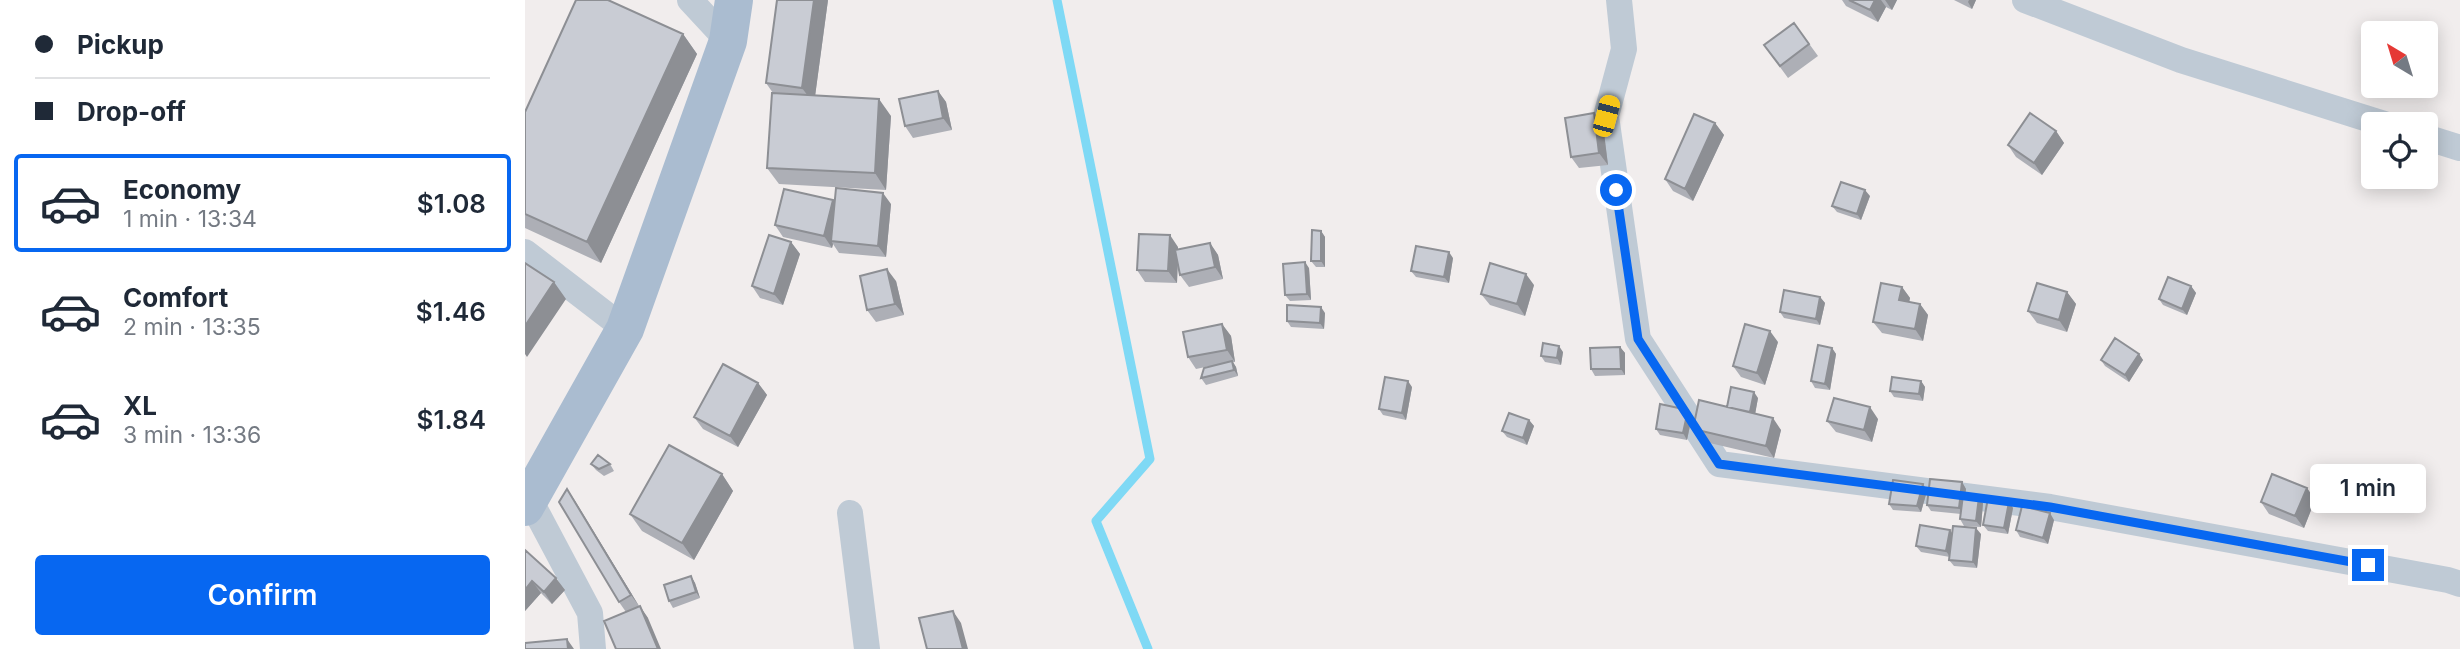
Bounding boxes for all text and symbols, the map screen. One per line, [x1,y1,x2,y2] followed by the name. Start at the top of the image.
[2361,21,2438,98] north arrow
[2361,21,2438,189] map controls
[77,29,164,60] text: Pickup
[1591,93,1622,139] car
[77,96,186,127] text: Drop-off
[2361,112,2438,189] button: locate
[39,172,102,235] icon: car
[123,174,241,205] text: Economy
[1600,174,1632,206] route start
[417,188,486,219] text: $1.08
[123,205,257,233] text: 1 min · 13:34
[39,280,102,343] icon: car
[123,282,228,313] text: Comfort
[416,296,486,327] text: $1.46
[123,313,261,341] text: 2 min · 13:35
[39,388,102,451] icon: car
[123,390,157,421] text: XL
[417,404,486,435] text: $1.84
[123,421,261,449] text: 3 min · 13:36
[2310,463,2426,512] callout: 1 min
[2340,474,2396,502] text: 1 min
[2352,549,2384,581] route end
[35,555,490,635] button: Confirm

